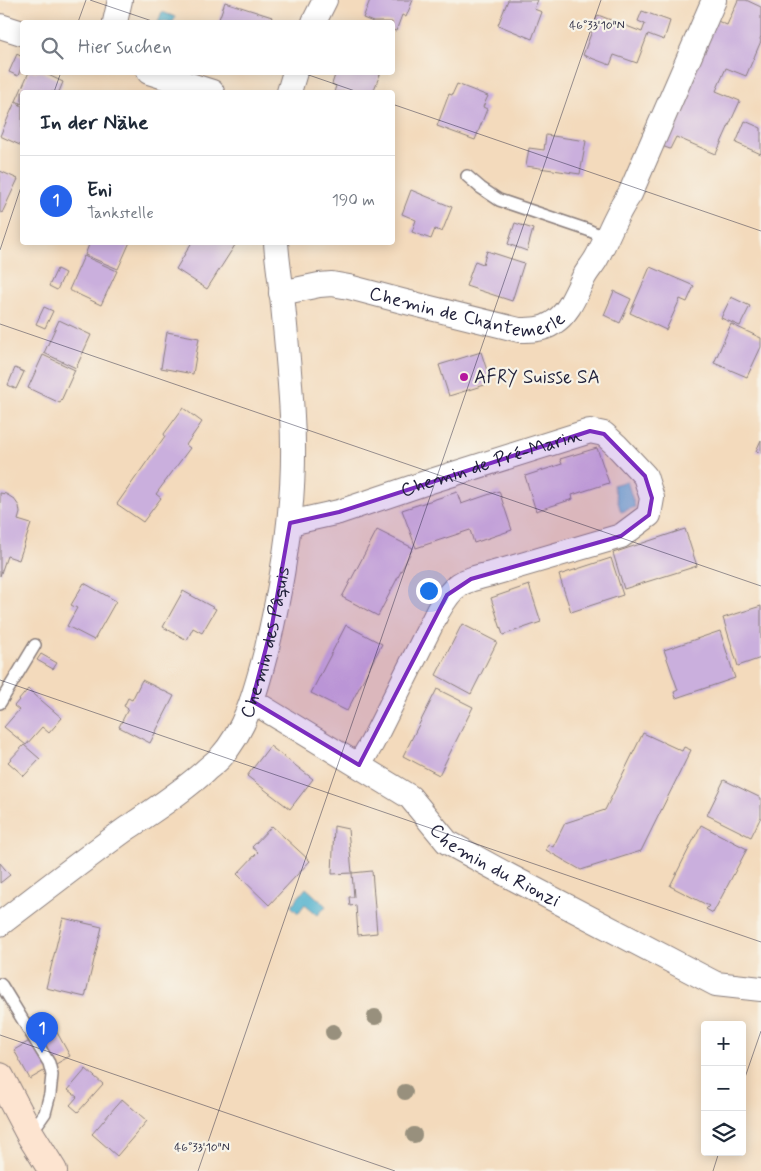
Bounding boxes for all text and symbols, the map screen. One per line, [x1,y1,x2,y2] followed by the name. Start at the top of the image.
[569,18,625,34] text: 46°33'10"N
[20,20,395,75] search box
[38,34,66,62] icon: search
[78,35,172,60] text: Hier suchen
[40,109,148,137] text: In der Nähe
[87,178,112,203] text: Eni
[52,190,60,211] text: 1
[332,190,375,211] text: 190 m
[87,203,154,224] text: Tankstelle
[367,280,570,343] street label: Chemin de Chantemerle
[474,365,600,390] place label: AFRY Suisse SA
[458,371,470,383] marker: AFRY Suisse SA
[397,422,584,503] street label: Chemin de Pré-Marin
[234,564,296,722] street label: Chemin des Pâquis
[416,578,442,604] your location
[424,818,564,913] street label: Chemin du Rionzi
[26,1012,58,1053] pin: 1
[701,1021,746,1156] map controls
[701,1021,746,1066] button: +
[701,1066,746,1111] button: −
[701,1111,746,1156] button: layers
[174,1140,230,1156] text: 46°33'10"N

